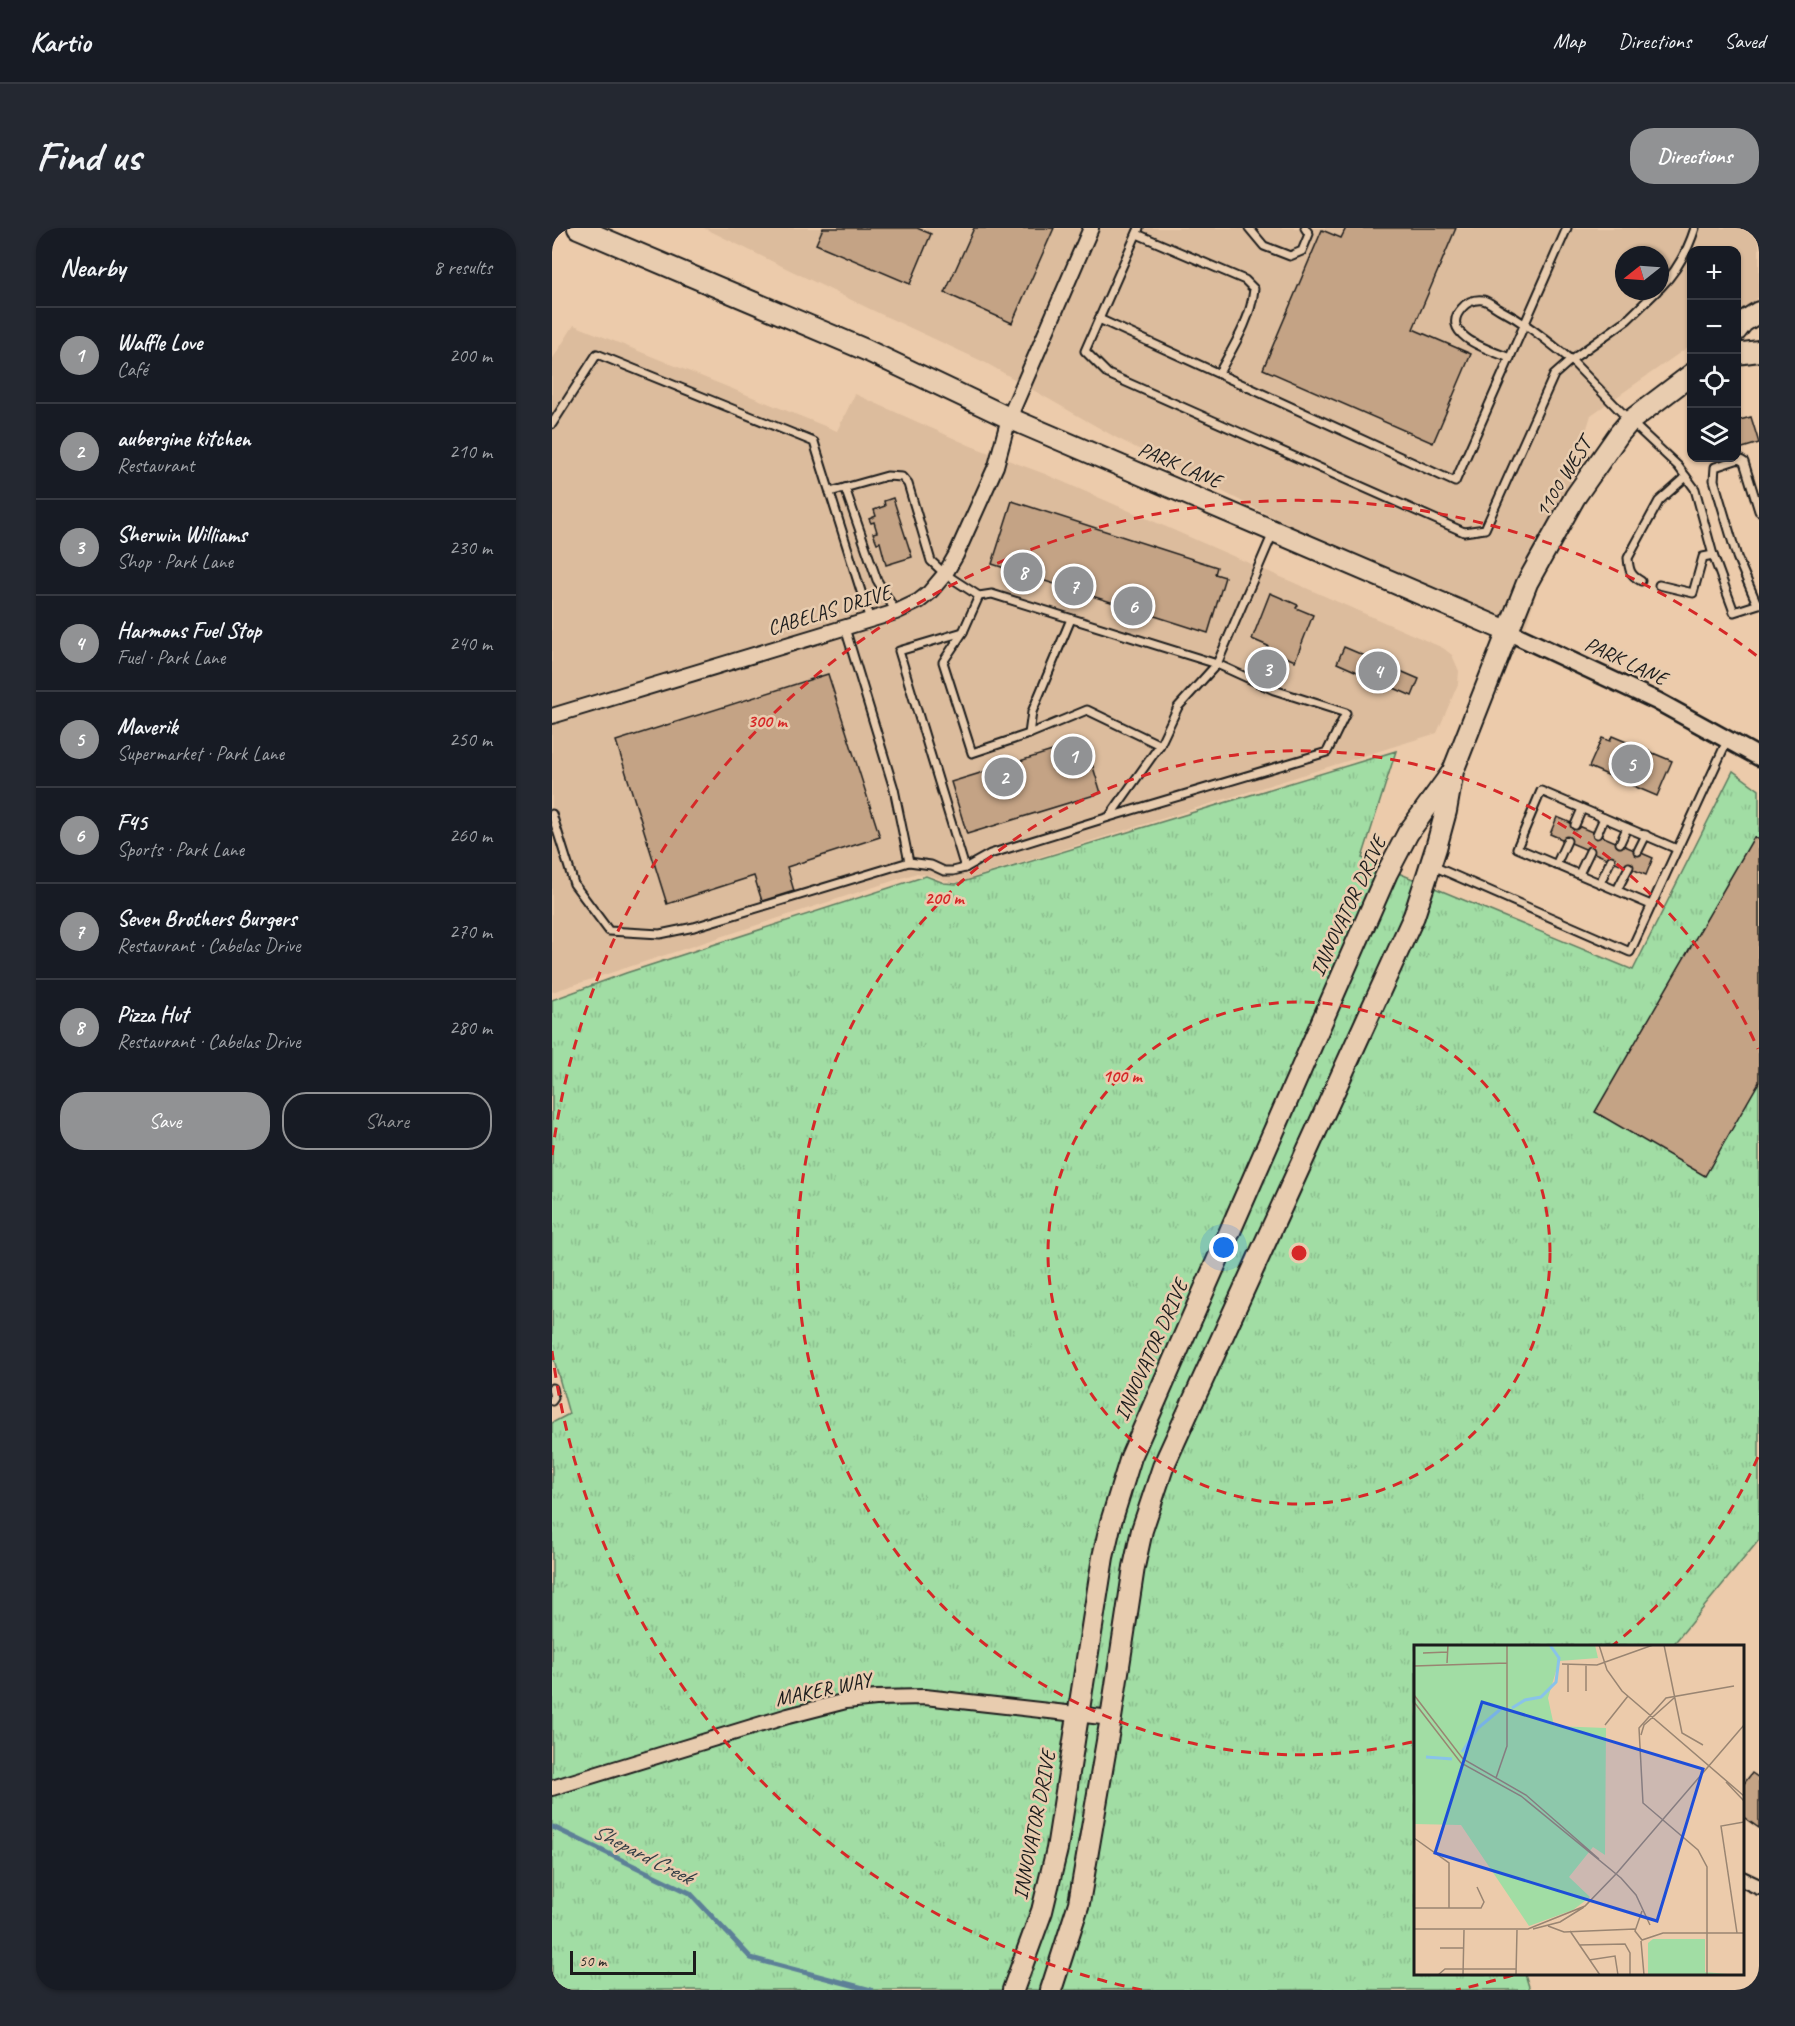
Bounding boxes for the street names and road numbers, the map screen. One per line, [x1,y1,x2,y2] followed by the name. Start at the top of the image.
[1529,428,1600,521] street label: 1100 WEST
[1134,436,1228,495] street label: PARK LANE
[764,578,896,641] street label: CABELAS DRIVE
[1581,631,1674,692] street label: PARK LANE
[1304,830,1393,980] street label: INNOVATOR DRIVE
[1108,1273,1195,1425] street label: INNOVATOR DRIVE
[773,1665,877,1712] street label: MAKER WAY
[1007,1746,1062,1902] street label: INNOVATOR DRIVE

